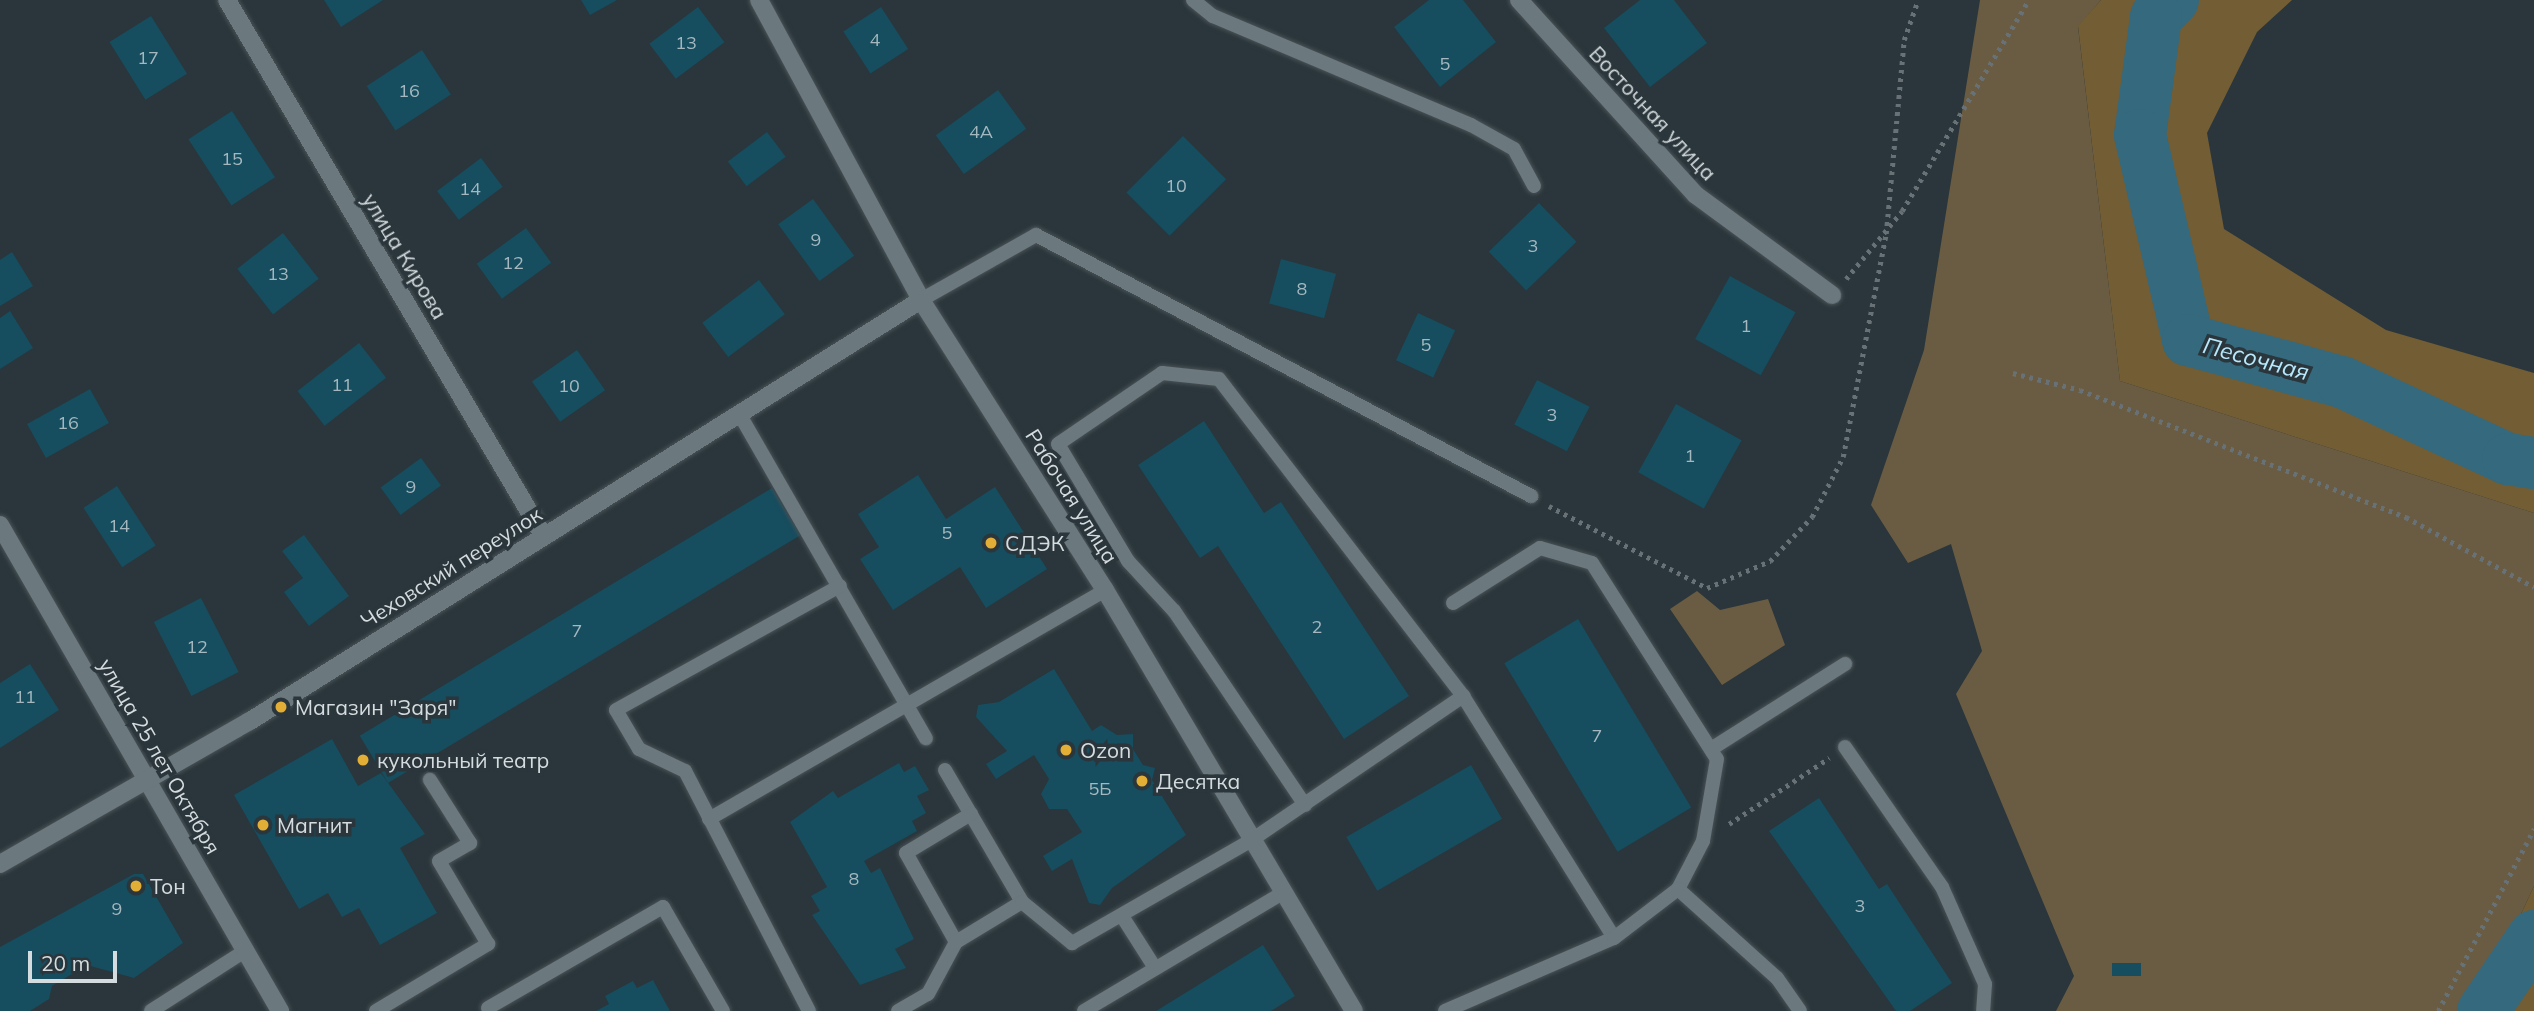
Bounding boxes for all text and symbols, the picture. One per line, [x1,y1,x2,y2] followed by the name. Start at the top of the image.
[870,29,880,51] house number: 4
[675,32,697,54] house number: 13
[1584,41,1722,185] street label: Восточная улица
[137,47,159,69] house number: 17
[1440,53,1450,75] house number: 5
[398,80,420,102] house number: 16
[969,121,993,143] house number: 4А
[221,148,243,170] house number: 15
[1165,175,1187,197] house number: 10
[459,178,481,200] house number: 14
[358,188,452,324] street label: улица Кирова
[811,229,821,251] house number: 9
[1528,235,1538,257] house number: 3
[502,252,524,274] house number: 12
[267,263,289,285] house number: 13
[1297,278,1307,300] house number: 8
[1741,315,1751,337] house number: 1
[2200,332,2312,386] water label: Песочная
[1421,334,1431,356] house number: 5
[331,374,353,396] house number: 11
[558,375,580,397] house number: 10
[1547,404,1557,426] house number: 3
[57,412,79,434] house number: 16
[1021,424,1123,568] street label: Рабочая улица
[1685,445,1695,467] house number: 1
[406,476,416,498] house number: 9
[356,501,546,633] street label: Чеховский переулок
[108,515,130,537] house number: 14
[942,522,952,544] house number: 5
[1005,530,1064,556] place label: СДЭК
[983,535,999,551] marker: СДЭК
[1312,616,1322,638] house number: 2
[572,620,582,642] house number: 7
[186,636,208,658] house number: 12
[94,654,226,858] street label: улица 25 лет Октября
[14,686,36,708] house number: 11
[295,694,457,720] place label: Магазин "Заря"
[273,699,289,715] marker: Магазин "Заря"
[1592,725,1602,747] house number: 7
[1080,737,1131,763] place label: Ozon
[1058,742,1074,758] marker: Ozon
[377,747,549,773] place label: кукольный театр
[355,752,371,768] marker: кукольный театр
[1156,768,1240,794] place label: Десятка
[1134,773,1150,789] marker: Десятка
[1089,778,1111,800] house number: 5Б
[277,812,352,838] place label: Магнит
[255,817,271,833] marker: Магнит
[849,868,859,890] house number: 8
[150,873,186,899] place label: Тон
[128,878,144,894] marker: Тон
[1855,895,1865,917] house number: 3
[112,898,122,920] house number: 9
[32,937,121,981] scale bar
[41,950,90,976] text: 20 m

